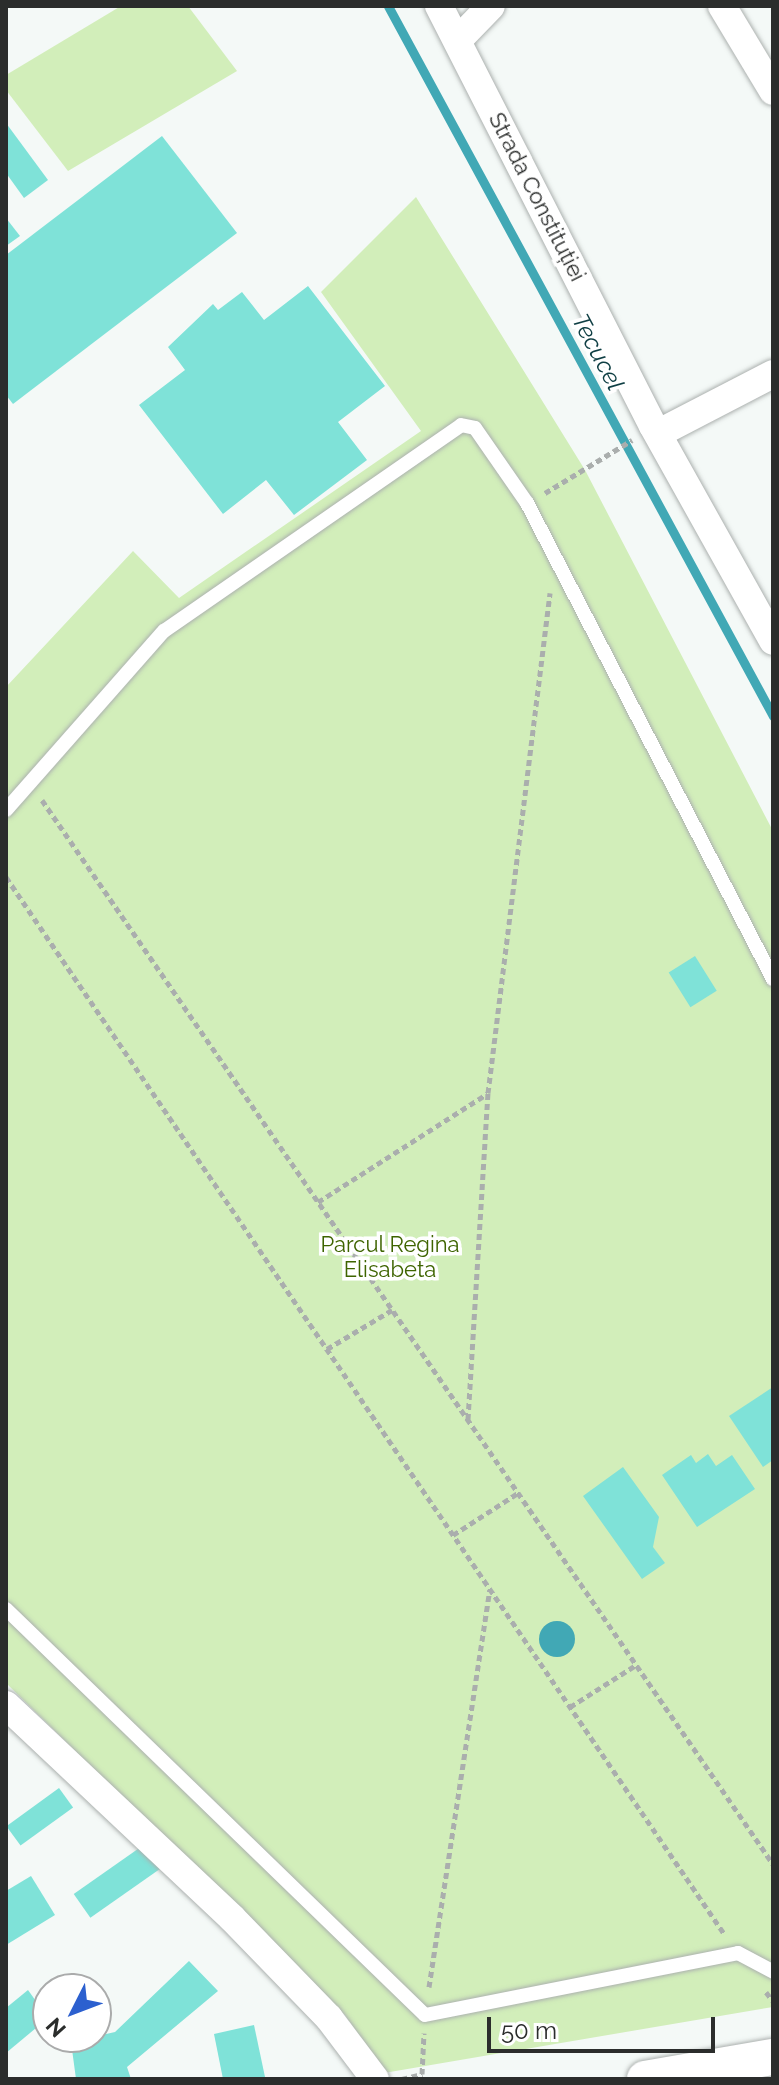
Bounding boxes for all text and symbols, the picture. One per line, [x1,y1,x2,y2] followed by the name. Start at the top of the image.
[483,108,591,286] street label: Strada Constituției
[566,309,630,395] water label: Tecucel
[320,1231,460,1282] park label: Parcul Regina Elisabeta
[32,1973,112,2053] north arrow
[491,2001,719,2051] scale bar
[40,2013,71,2043] text: N
[501,2016,557,2045] text: 50 m

